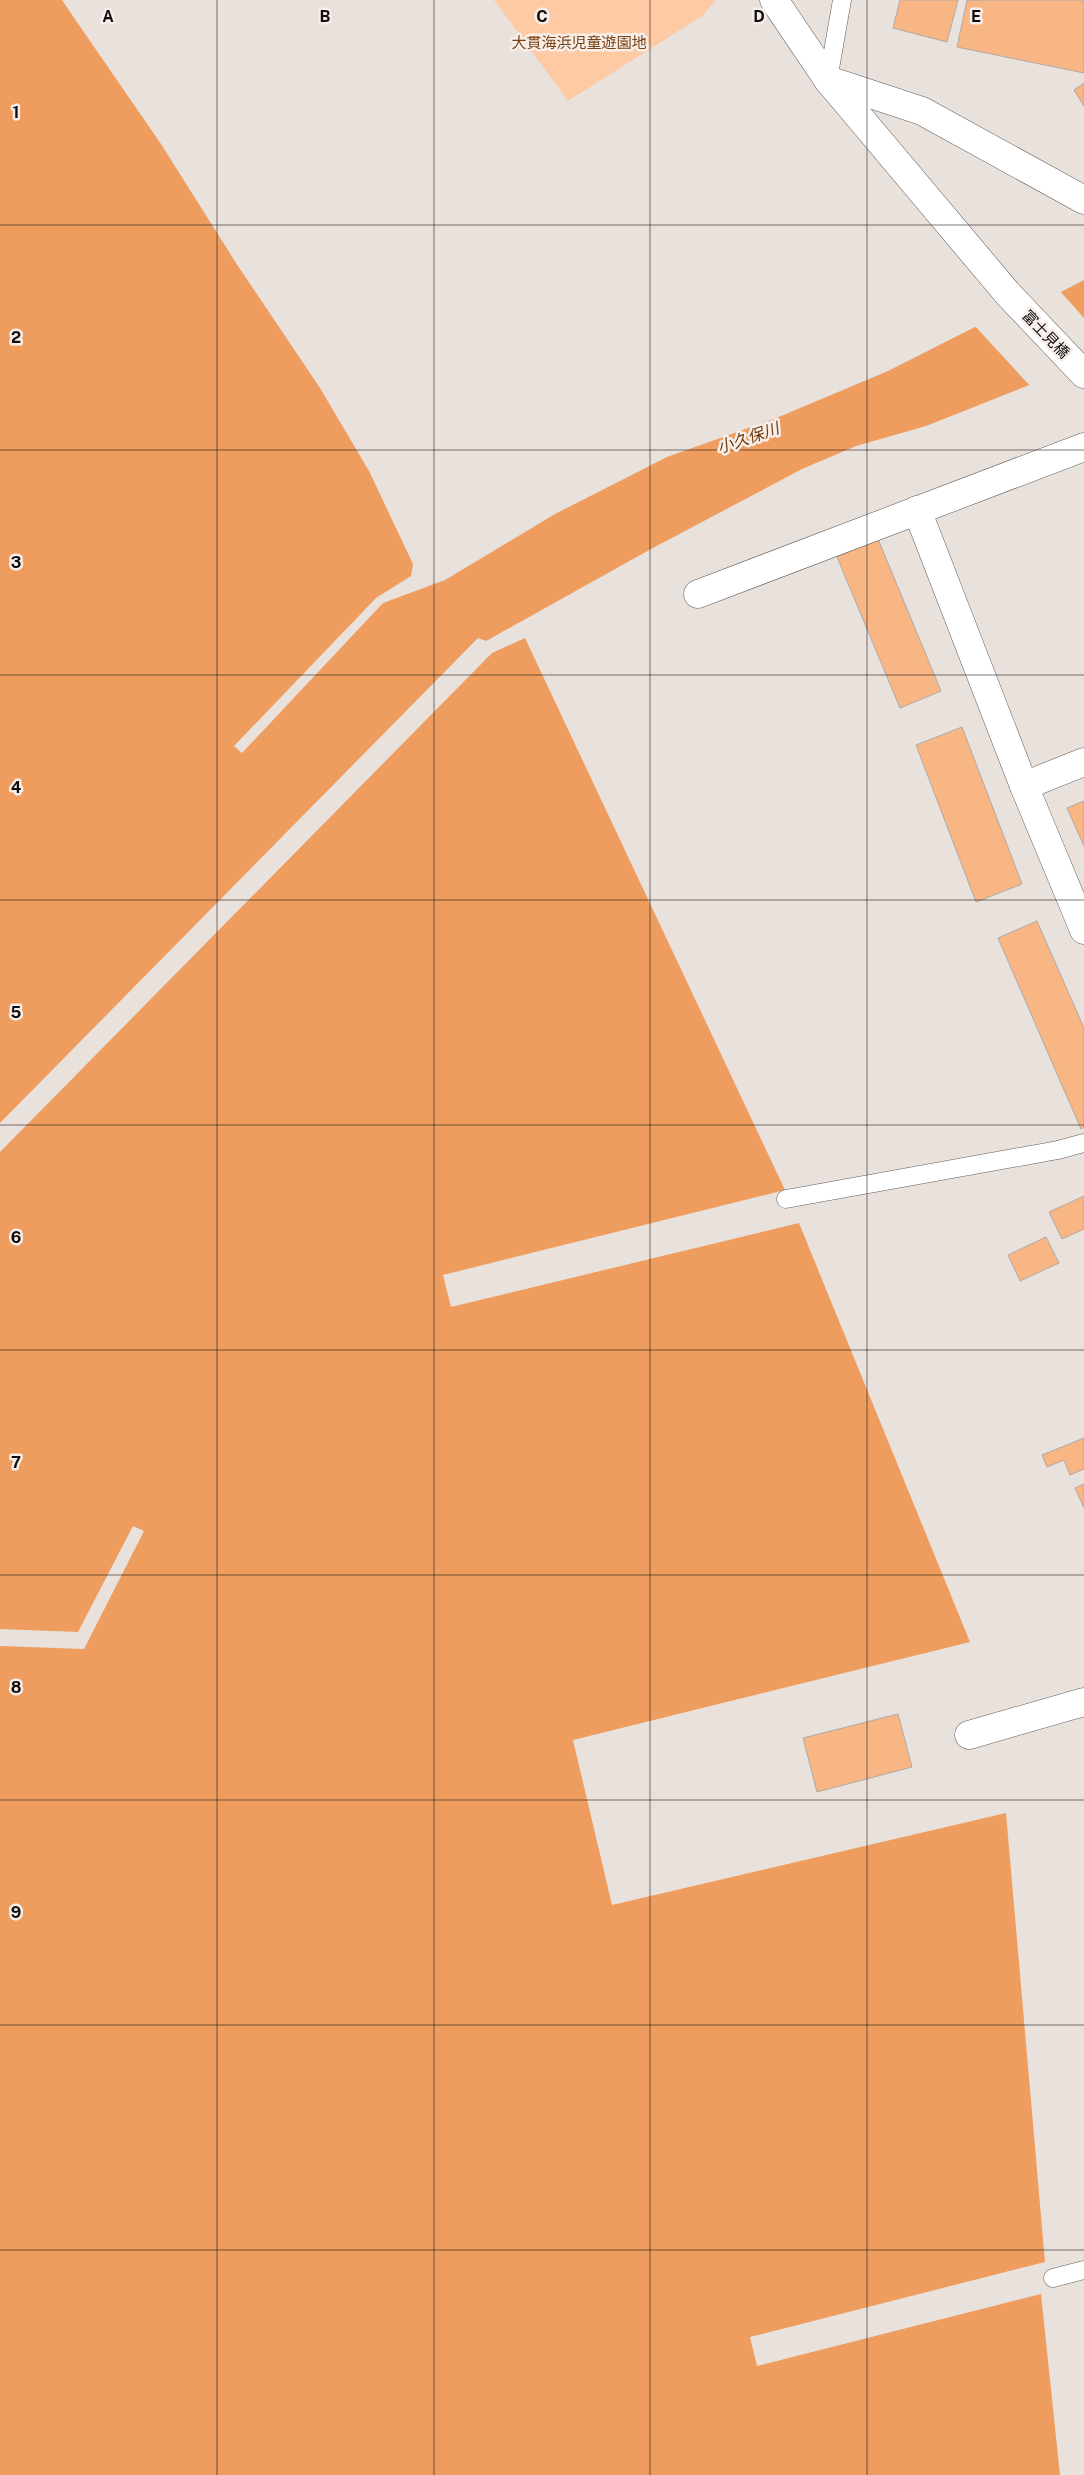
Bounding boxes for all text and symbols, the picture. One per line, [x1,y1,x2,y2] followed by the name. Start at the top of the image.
[102,7,114,26] text: A
[320,7,331,26] text: B
[536,7,548,26] text: C
[753,7,765,26] text: D
[971,7,981,26] text: E
[511,34,647,51] park label: 大貫海浜児童遊園地
[13,103,19,122] text: 1
[1019,307,1073,361] street label: 富士見橋
[11,328,21,347] text: 2
[715,418,783,457] water label: 小久保川
[11,553,21,572] text: 3
[11,778,22,797] text: 4
[11,1003,22,1022] text: 5
[11,1228,21,1247] text: 6
[11,1453,21,1472] text: 7
[11,1678,22,1697] text: 8
[11,1903,21,1922] text: 9

